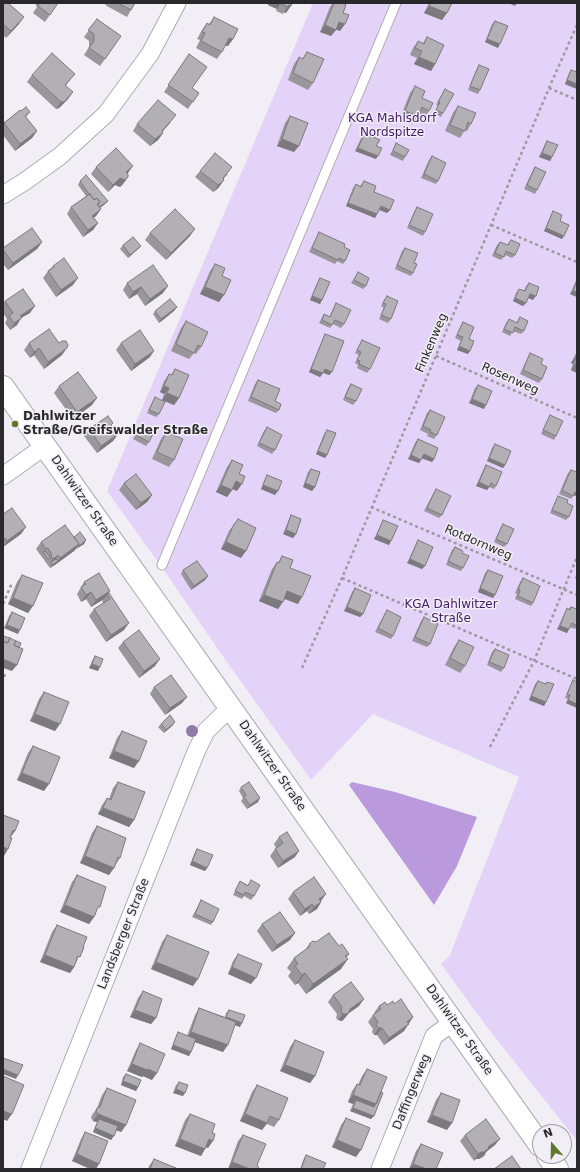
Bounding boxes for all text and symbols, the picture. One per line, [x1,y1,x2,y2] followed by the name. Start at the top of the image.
[348,112,436,140] park label: KGA Mahlsdorf Nordspitze
[413,311,451,375] street label: Finkenweg
[479,360,541,398] street label: Rosenweg
[23,410,208,438] place label: Dahlwitzer Straße/Greifswalder Straße
[10,419,20,429] marker: Dahlwitzer Straße/Greifswalder Straße
[47,453,121,549] street label: Dahlwitzer Straße
[442,522,514,564] street label: Rotdornweg
[404,598,498,626] park label: KGA Dahlwitzer Straße
[235,718,309,814] street label: Dahlwitzer Straße
[95,876,153,992] street label: Landsberger Straße
[422,982,496,1078] street label: Dahlwitzer Straße
[390,1052,434,1132] street label: Daffingerweg
[532,1124,572,1164] north arrow
[542,1126,555,1141] text: N

